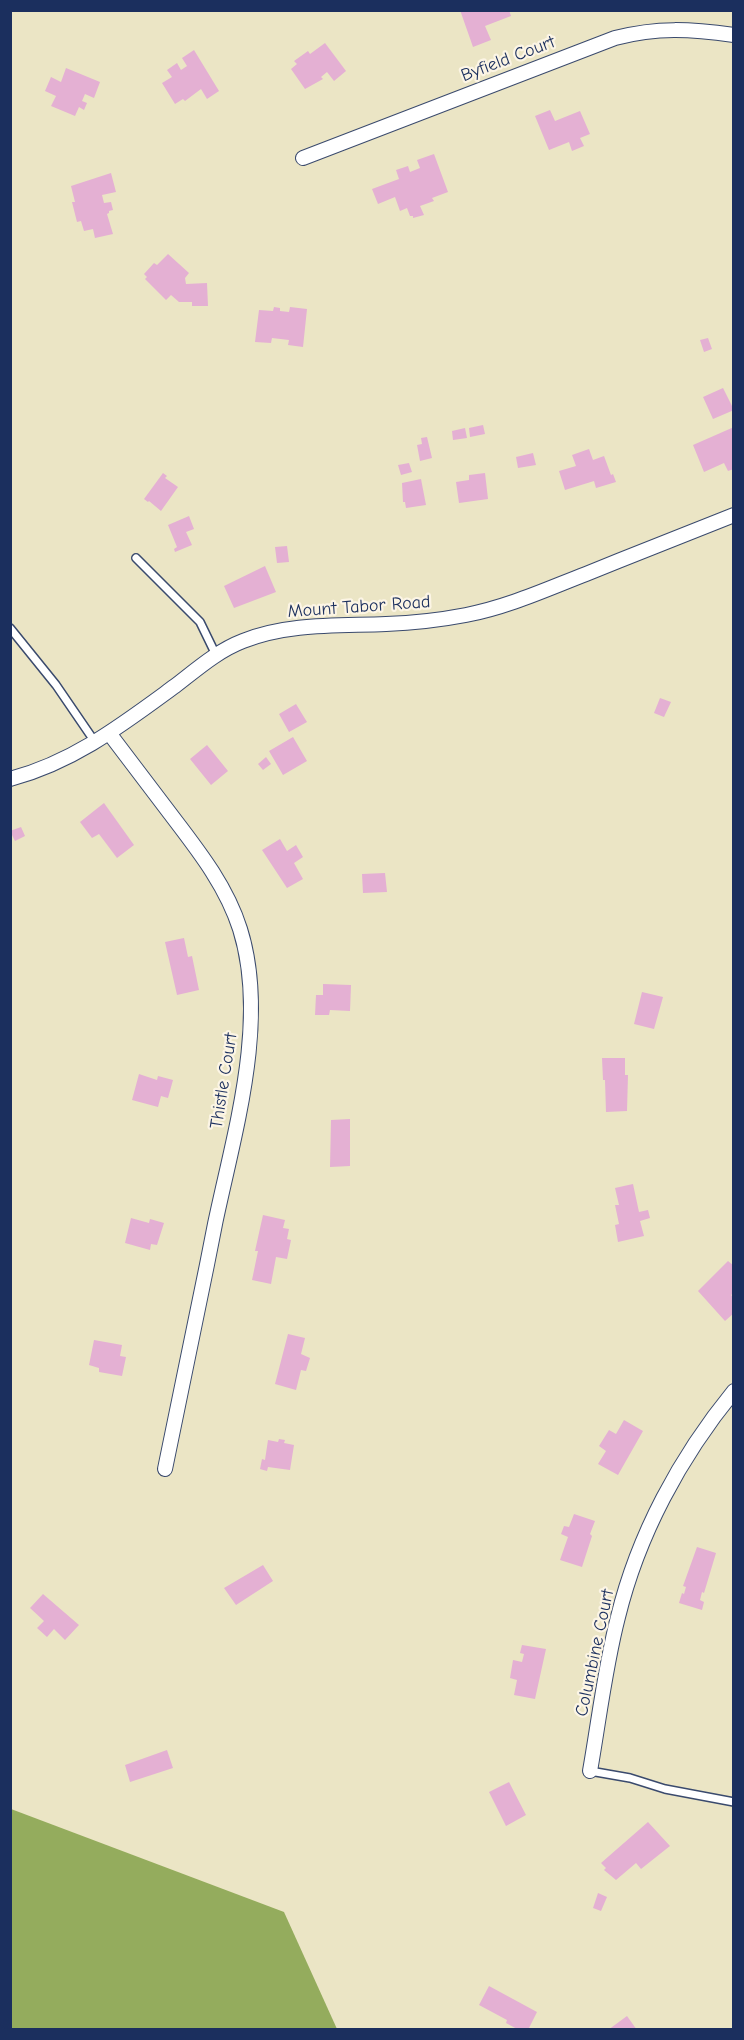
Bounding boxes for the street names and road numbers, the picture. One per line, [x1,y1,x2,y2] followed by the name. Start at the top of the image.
[458,31,558,87] street label: Byfield Court
[287,591,431,623] street label: Mount Tabor Road
[206,1032,242,1130] street label: Thistle Court
[571,1587,619,1719] street label: Columbine Court

